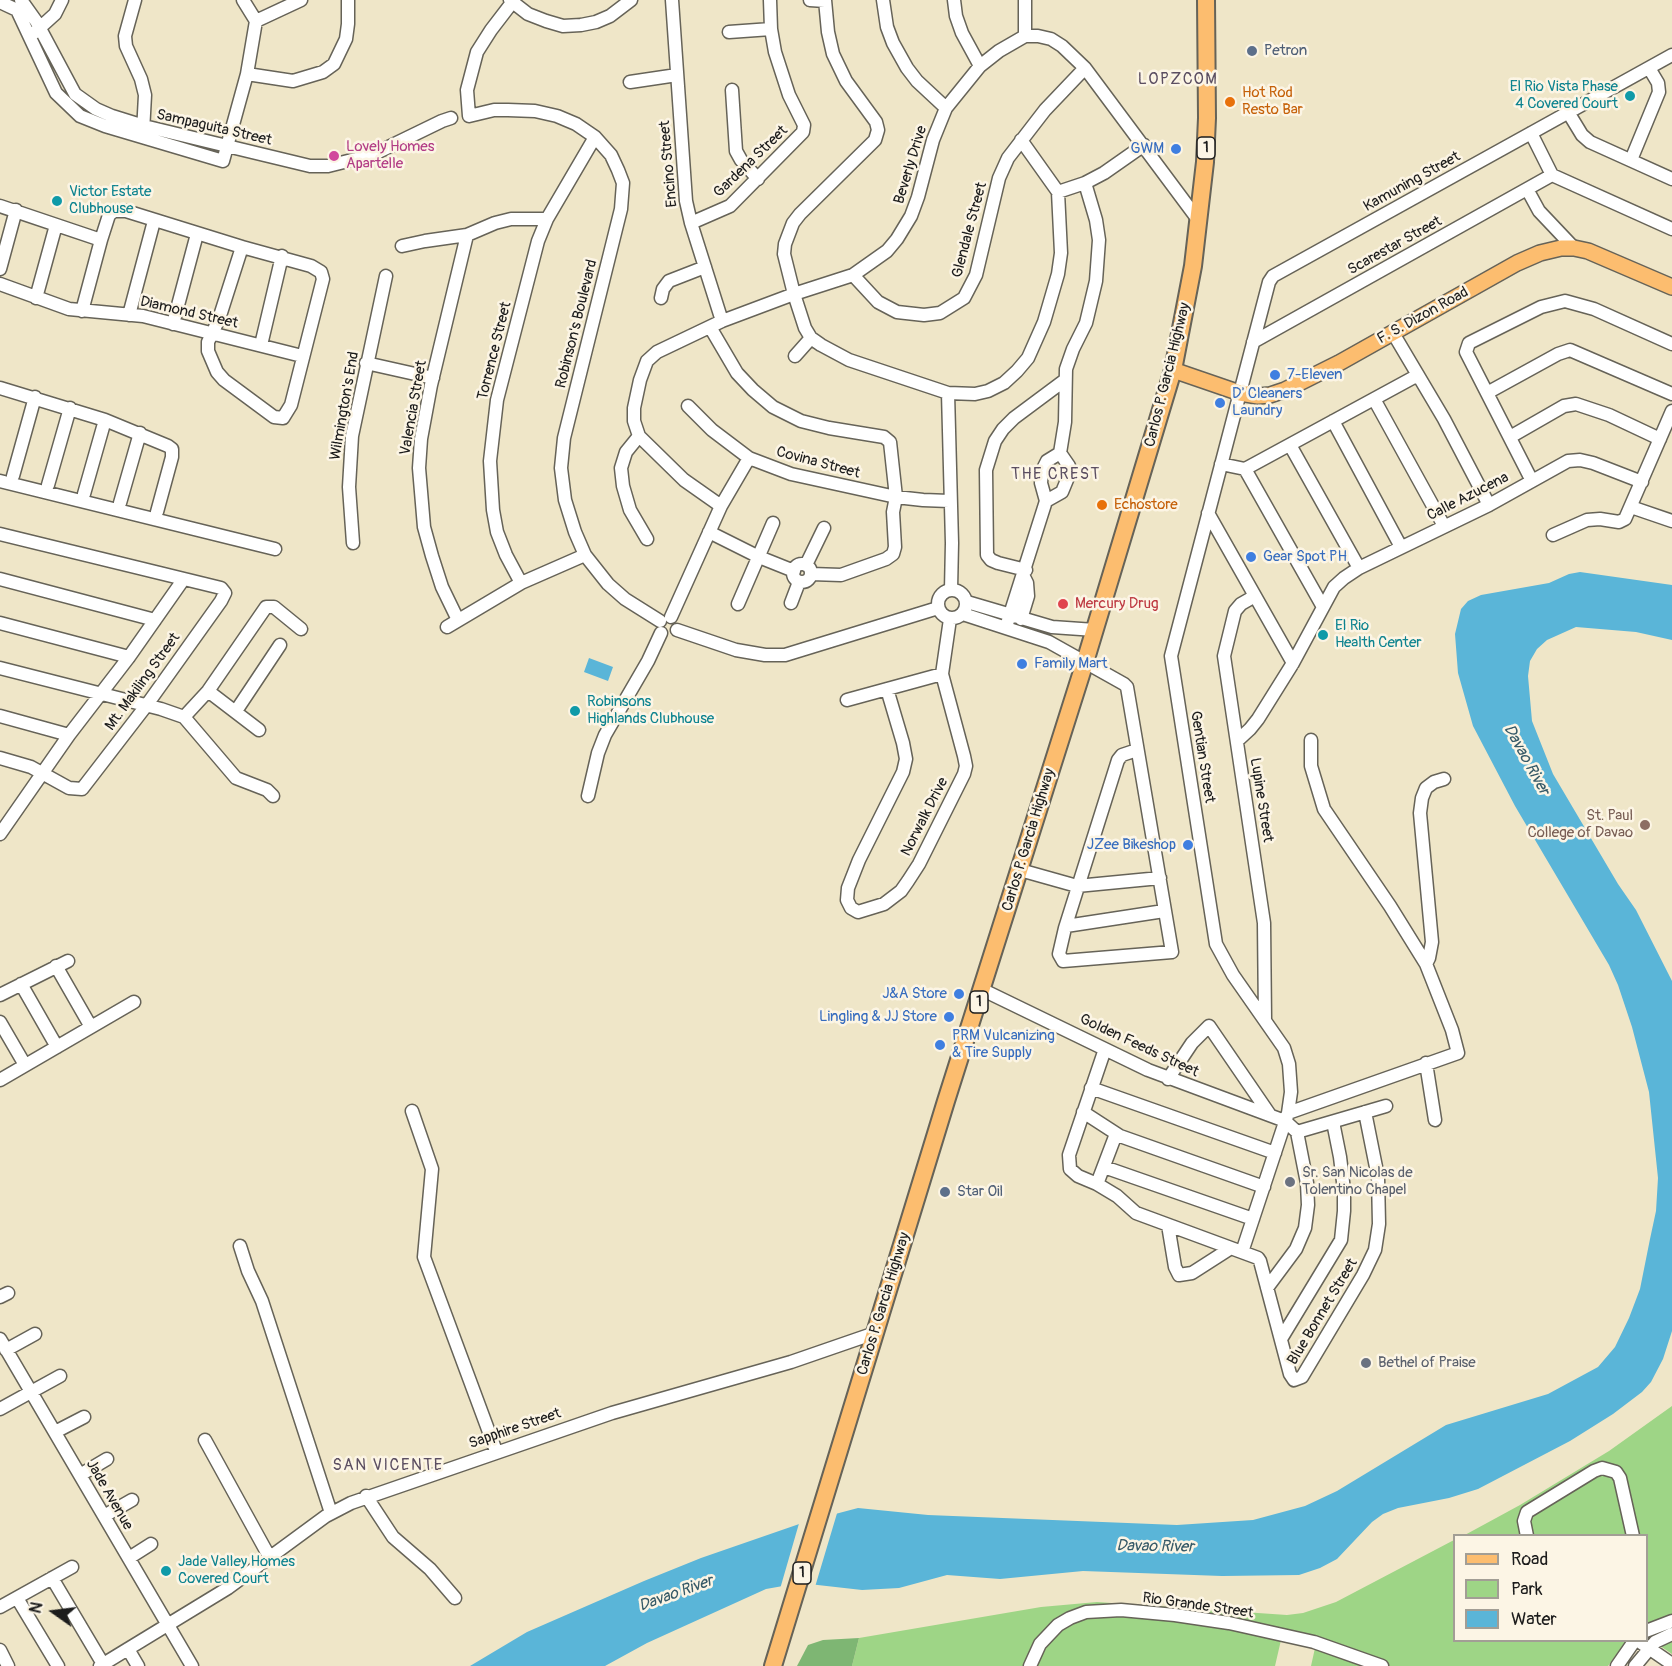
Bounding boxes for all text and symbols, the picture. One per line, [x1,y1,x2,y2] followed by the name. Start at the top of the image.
[1264,42,1307,60] place label: Petron
[1245,44,1259,58] marker: Petron
[1138,70,1218,90] district label: LOPZCOM
[1510,78,1618,113] place label: El Rio Vista Phase 4 Covered Court
[1242,84,1303,119] place label: Hot Rod Resto Bar
[1623,89,1637,103] marker: El Rio Vista Phase 4 Covered Court
[1223,95,1237,109] marker: Hot Rod Resto Bar
[155,106,273,150] street label: Sampaguita Street
[656,120,682,208] street label: Encino Street
[710,122,792,202] street label: Gardena Street
[891,124,931,206] street label: Beverly Drive
[1197,137,1215,159] road number: 1
[346,138,434,173] place label: Lovely Homes Apartelle
[1130,140,1164,158] place label: GWM
[1169,142,1183,156] marker: GWM
[1360,148,1464,216] street label: Kamuning Street
[327,149,341,163] marker: Lovely Homes Apartelle
[949,180,991,280] street label: Glendale Street
[69,183,151,218] place label: Victor Estate Clubhouse
[50,194,64,208] marker: Victor Estate Clubhouse
[1345,213,1445,279] street label: Scarestar Street
[552,258,602,390] street label: Robinson's Boulevard
[1374,284,1472,348] street label: F. S. Dizon Road
[138,293,240,333] street label: Diamond Street
[474,300,516,402] street label: Torrence Street
[1141,301,1195,449] street label: Carlos P. Garcia Highway
[327,350,363,462] street label: Wilmington's End
[397,359,431,457] street label: Valencia Street
[1287,366,1342,384] place label: 7-Eleven
[1268,368,1282,382] marker: 7-Eleven
[1232,385,1302,420] place label: D' Cleaners Laundry
[1213,396,1227,410] marker: D' Cleaners Laundry
[774,443,862,483] street label: Covina Street
[1011,465,1101,485] district label: THE CREST
[1424,469,1512,525] street label: Calle Azucena
[1114,496,1178,514] place label: Echostore
[1095,498,1109,512] marker: Echostore
[1263,548,1347,566] place label: Gear Spot PH
[1244,550,1258,564] marker: Gear Spot PH
[1075,595,1159,613] place label: Mercury Drug
[1056,597,1070,611] marker: Mercury Drug
[1335,617,1422,652] place label: El Rio Health Center
[1316,628,1330,642] marker: El Rio Health Center
[102,630,184,734] street label: Mt. Makiling Street
[1034,655,1107,673] place label: Family Mart
[1015,657,1029,671] marker: Family Mart
[587,693,714,728] place label: Robinsons Highlands Clubhouse
[568,704,582,718] marker: Robinsons Highlands Clubhouse
[1186,710,1218,804] street label: Gentian Street
[1499,721,1553,799] water label: Davao River
[1245,756,1277,844] street label: Lupine Street
[999,766,1059,914] street label: Carlos P. Garcia Highway
[898,775,952,859] street label: Norwalk Drive
[1527,807,1633,842] place label: St. Paul College of Davao
[1638,818,1652,832] marker: St. Paul College of Davao
[1087,836,1176,854] place label: JZee Bikeshop
[1181,838,1195,852] marker: JZee Bikeshop
[882,985,947,1003] place label: J&A Store
[952,987,966,1001] marker: J&A Store
[970,991,988,1013] road number: 1
[819,1008,937,1026] place label: Lingling & JJ Store
[942,1010,956,1024] marker: Lingling & JJ Store
[1077,1011,1201,1081] street label: Golden Feeds Street
[952,1027,1055,1062] place label: PRM Vulcanizing & Tire Supply
[933,1038,947,1052] marker: PRM Vulcanizing & Tire Supply
[1302,1164,1413,1199] place label: Sr. San Nicolas de Tolentino Chapel
[1283,1175,1297,1189] marker: Sr. San Nicolas de Tolentino Chapel
[957,1183,1003,1201] place label: Star Oil
[938,1185,952,1199] marker: Star Oil
[854,1230,914,1378] street label: Carlos P. Garcia Highway
[1284,1256,1362,1368] street label: Blue Bonnet Street
[1378,1354,1476,1372] place label: Bethel of Praise
[1359,1356,1373,1370] marker: Bethel of Praise
[467,1405,563,1453] street label: Sapphire Street
[332,1456,444,1476] district label: SAN VICENTE
[82,1457,136,1533] street label: Jade Avenue
[1453,1534,1648,1642] legend
[1116,1537,1194,1557] water label: Davao River
[1511,1548,1548,1571] text: Road
[178,1553,295,1588] place label: Jade Valley Homes Covered Court
[793,1562,811,1584] road number: 1
[159,1564,173,1578] marker: Jade Valley Homes Covered Court
[636,1572,716,1616] water label: Davao River
[1511,1578,1543,1601] text: Park
[24,1582,84,1642] north arrow
[1141,1589,1255,1623] street label: Rio Grande Street
[26,1600,48,1615] text: N
[1511,1608,1557,1631] text: Water

